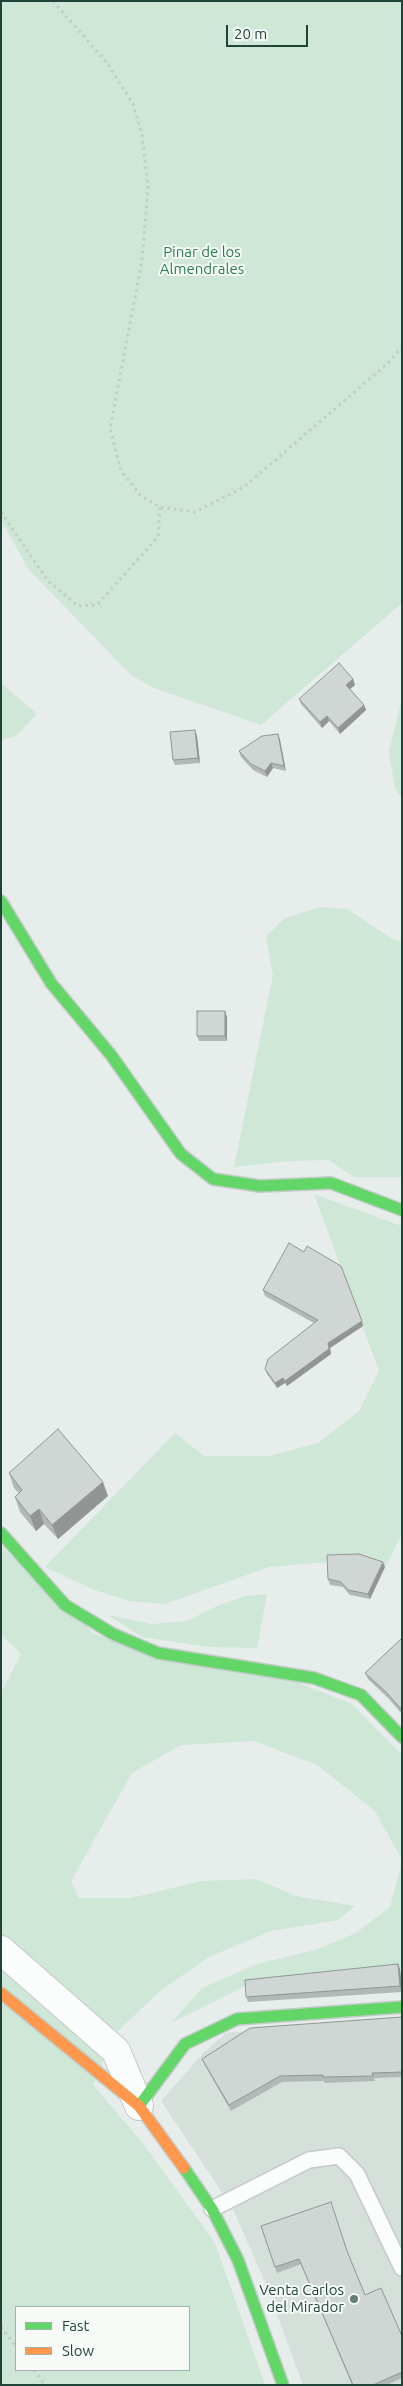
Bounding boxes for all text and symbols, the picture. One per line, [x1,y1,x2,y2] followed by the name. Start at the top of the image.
[228,15,310,47] scale bar
[234,25,267,42] text: 20 m
[160,243,244,278] park label: Pinar de los Almendrales
[259,2281,344,2316] place label: Venta Carlos del Mirador
[348,2293,360,2305] marker: Venta Carlos del Mirador
[15,2306,190,2371] legend
[62,2317,89,2334] text: Fast
[62,2342,94,2359] text: Slow

